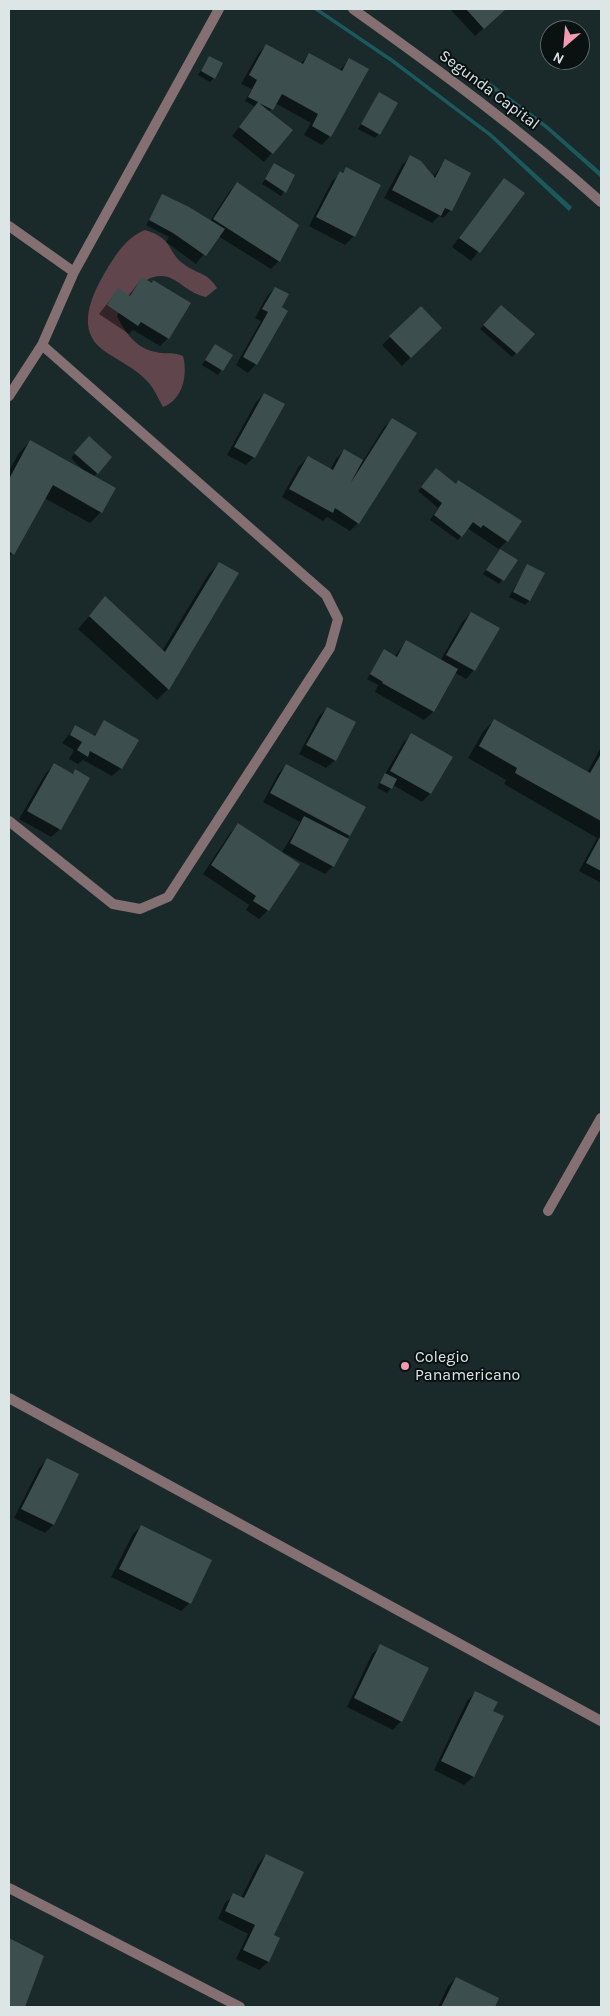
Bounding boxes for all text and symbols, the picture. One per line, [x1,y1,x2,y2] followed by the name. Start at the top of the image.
[540,20,590,70] north arrow
[435,46,543,134] street label: Segunda Capital
[550,48,567,68] text: N
[415,1347,520,1385] place label: Colegio Panamericano
[399,1360,411,1372] marker: Colegio Panamericano

